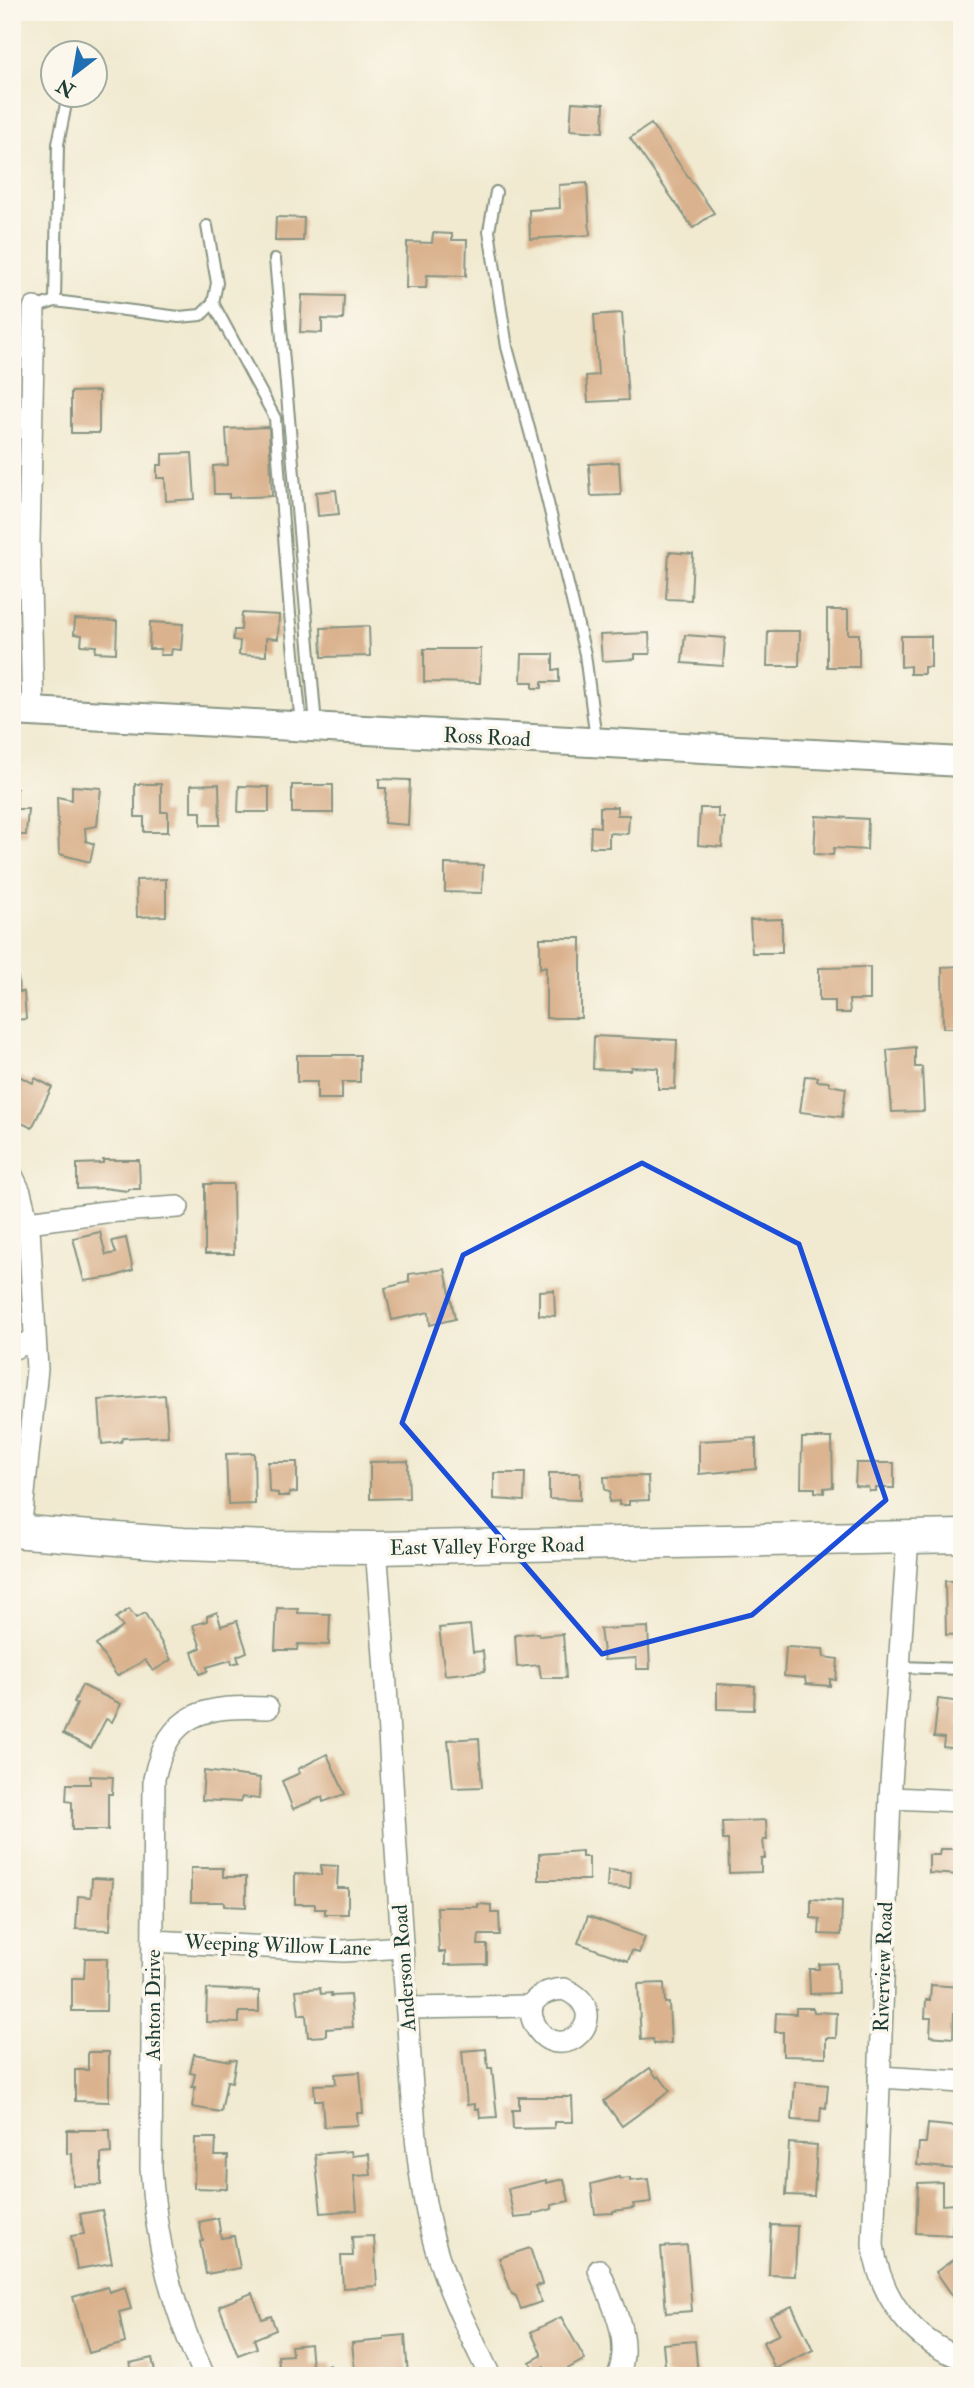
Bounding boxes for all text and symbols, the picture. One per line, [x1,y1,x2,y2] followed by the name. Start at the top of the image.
[38,38,108,108] north arrow
[51,73,80,103] text: N
[443,722,532,753] street label: Ross Road
[389,1531,585,1562] street label: East Valley Forge Road
[868,1901,899,2033] street label: Riverview Road
[387,1903,422,2033] street label: Anderson Road
[183,1929,372,1962] street label: Weeping Willow Lane
[140,1949,167,2062] street label: Ashton Drive

